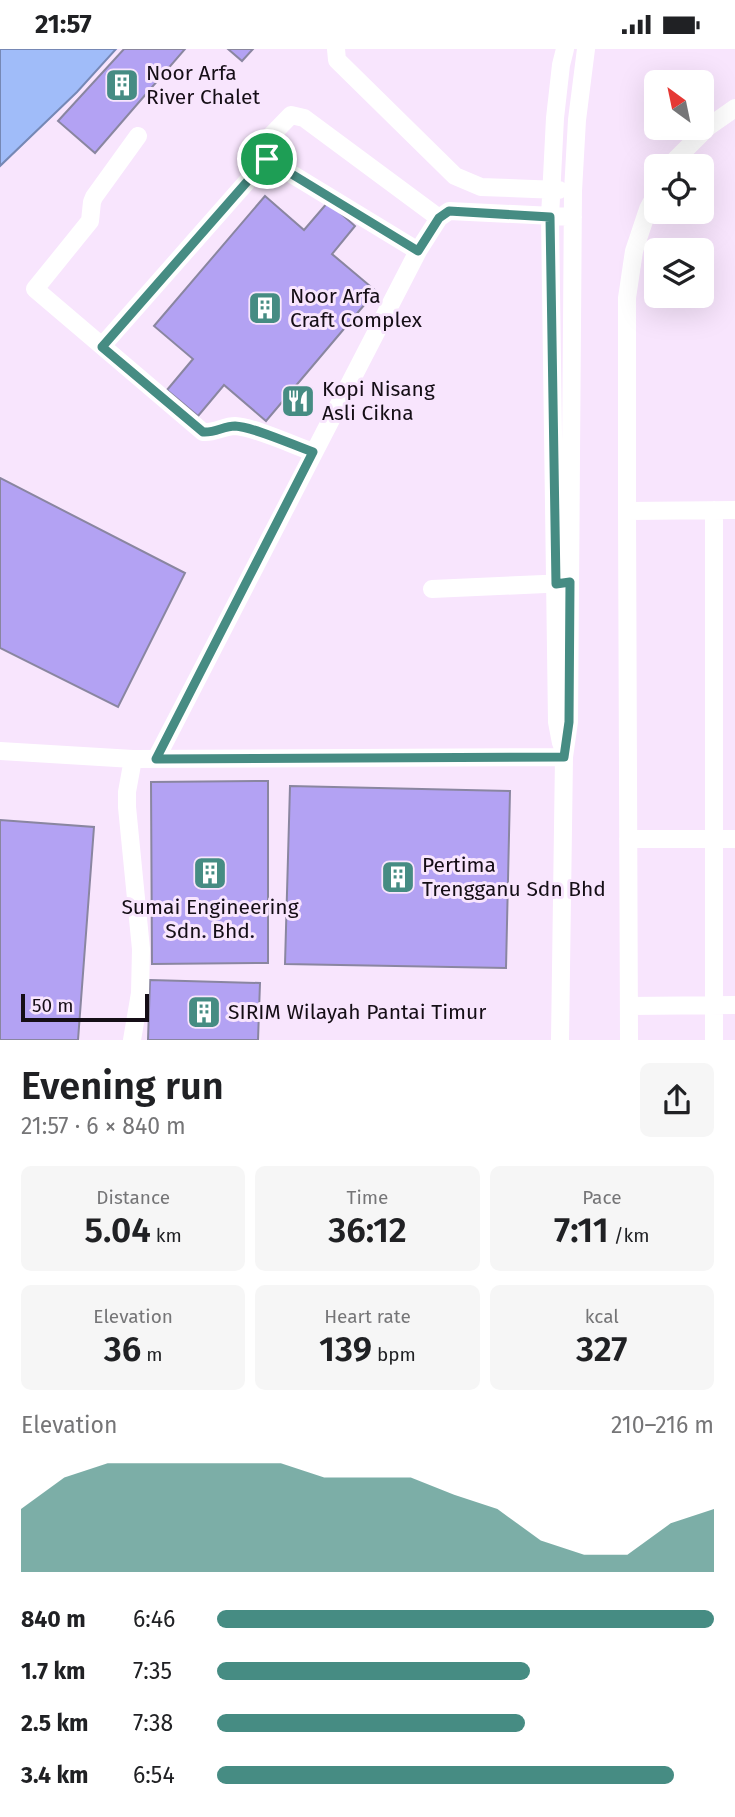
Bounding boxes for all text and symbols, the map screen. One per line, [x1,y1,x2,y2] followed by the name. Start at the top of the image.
[35,9,92,40] text: 21:57
[146,60,261,110] place label: Noor Arfa River Chalet
[103,66,141,104] building icon: Noor Arfa River Chalet
[644,70,714,140] north arrow
[644,70,714,308] map controls
[237,129,297,189] pin
[248,140,286,178] icon: arrive
[644,154,714,224] button: locate
[644,238,714,308] button: layers
[290,283,423,333] place label: Noor Arfa Craft Complex
[246,289,284,327] building icon: Noor Arfa Craft Complex
[322,376,435,426] place label: Kopi Nisang Asli Cikna
[279,382,317,420] restaurant icon: Kopi Nisang Asli Cikna
[422,852,606,902] place label: Pertima Trengganu Sdn Bhd
[191,854,229,892] building icon: Sumai Engineering Sdn. Bhd.
[379,858,417,896] building icon: Pertima Trengganu Sdn Bhd
[121,894,299,944] place label: Sumai Engineering Sdn. Bhd.
[21,991,149,1023] scale bar
[185,993,223,1031] building icon: SIRIM Wilayah Pantai Timur
[32,994,73,1017] text: 50 m
[228,999,486,1025] place label: SIRIM Wilayah Pantai Timur
[21,1063,224,1109] text: Evening run
[640,1063,714,1137] button: share
[21,1112,186,1140] text: 21:57 · 6 × 840 m
[96,1186,170,1209] text: Distance
[347,1186,388,1209] text: Time
[582,1186,622,1209] text: Pace
[85,1209,151,1251] text: 5.04
[328,1209,407,1251] text: 36:12
[554,1209,609,1251] text: 7:11
[151,1224,182,1247] text: km
[609,1224,650,1247] text: /km
[93,1305,173,1328] text: Elevation
[324,1305,411,1328] text: Heart rate
[585,1305,619,1328] text: kcal
[104,1328,141,1370] text: 36
[319,1328,372,1370] text: 139
[576,1328,628,1370] text: 327
[141,1343,163,1366] text: m
[372,1343,416,1366] text: bpm
[21,1411,117,1439] text: Elevation
[611,1411,714,1439] text: 210–216 m
[21,1605,86,1633] text: 840 m
[133,1605,175,1633] text: 6:46
[21,1657,86,1685] text: 1.7 km
[133,1657,172,1685] text: 7:35
[21,1709,89,1737] text: 2.5 km
[133,1709,173,1737] text: 7:38
[21,1761,89,1789] text: 3.4 km
[133,1761,175,1789] text: 6:54

